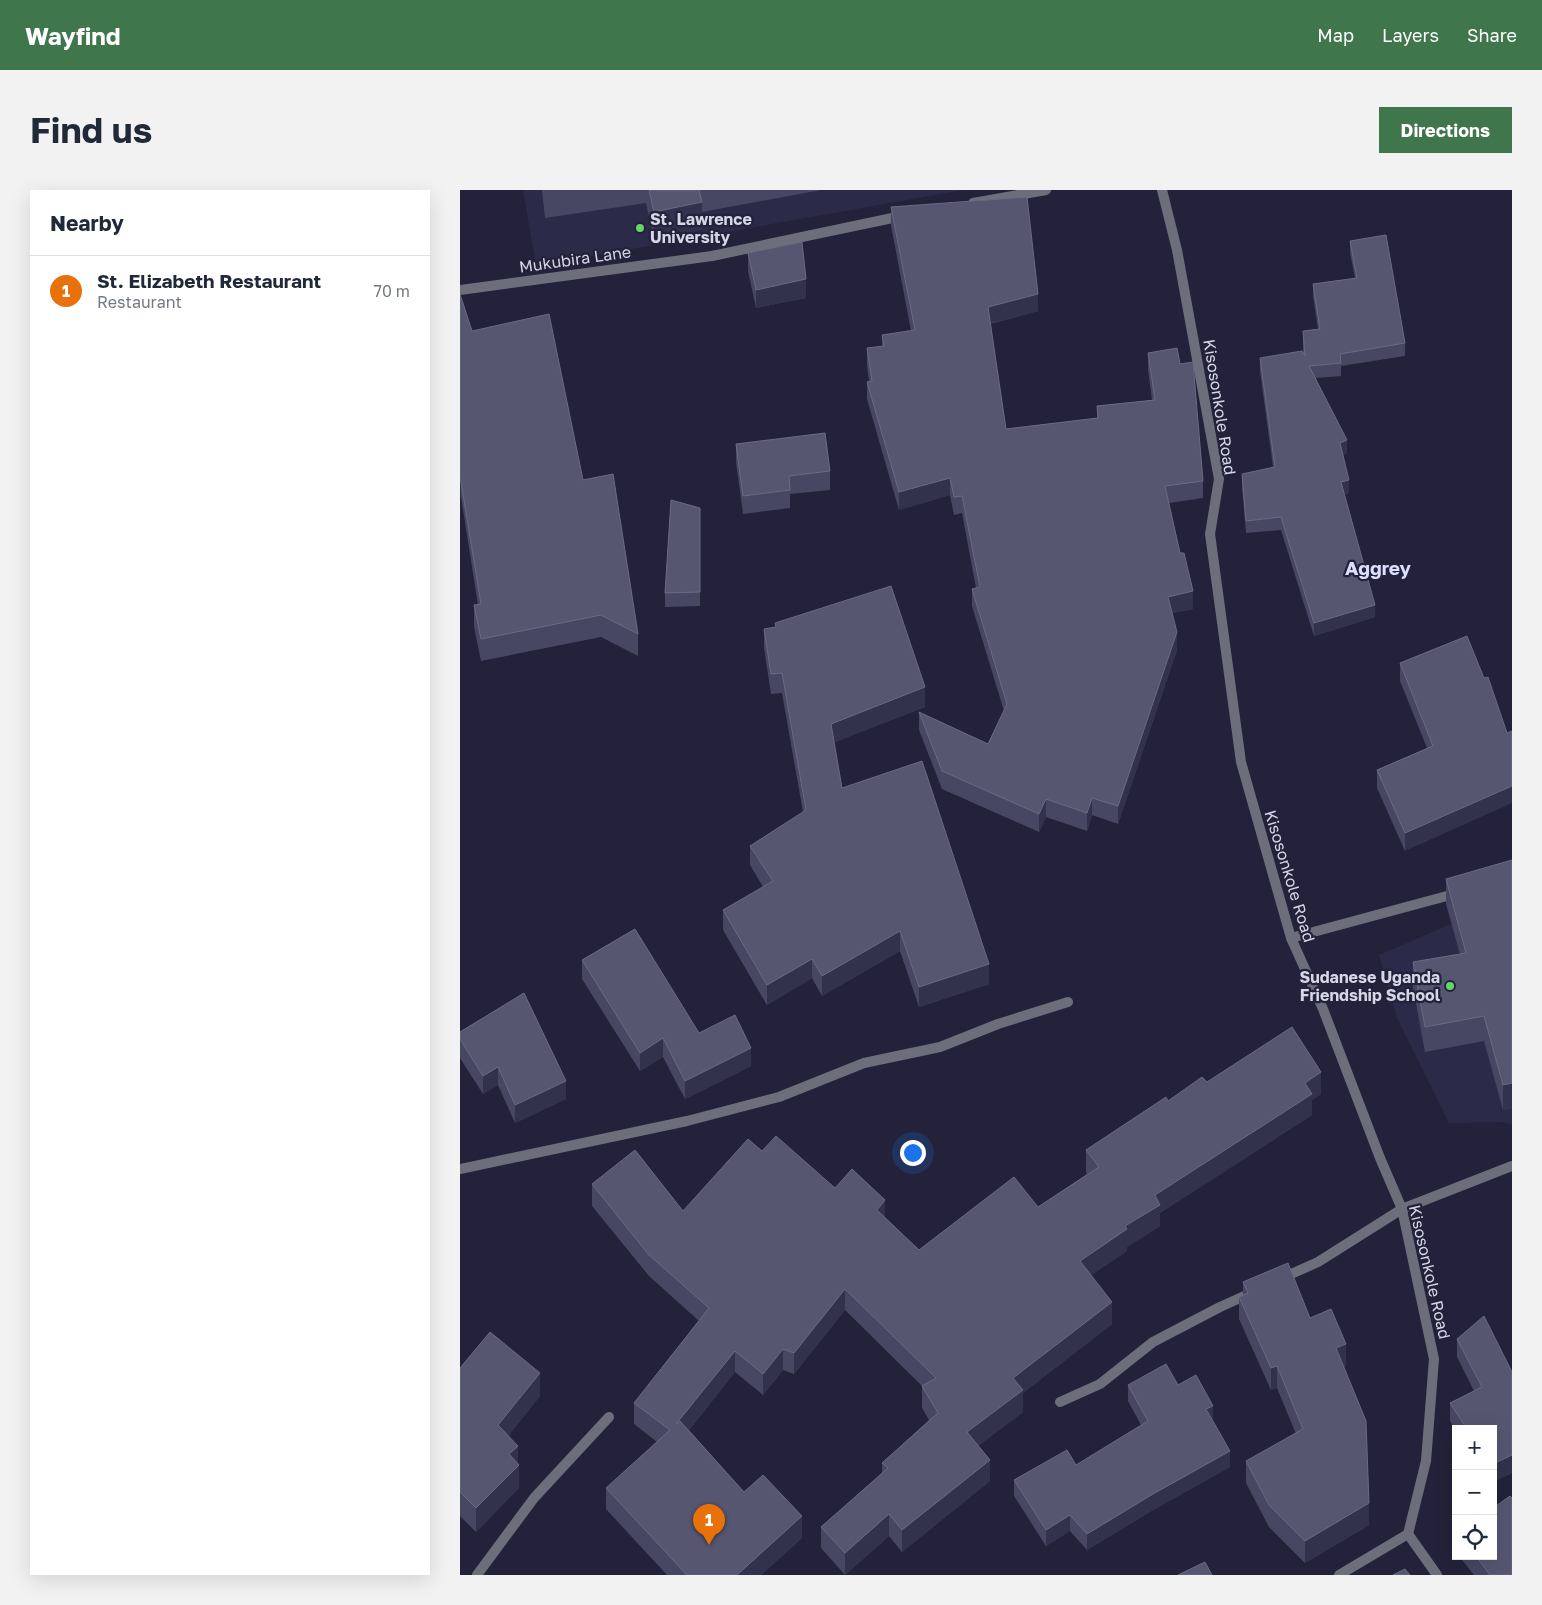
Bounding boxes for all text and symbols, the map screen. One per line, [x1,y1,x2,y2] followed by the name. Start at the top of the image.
[25,21,121,50] text: Wayfind
[1317,24,1354,46] text: Map
[1382,24,1439,46] text: Layers
[1467,24,1517,46] text: Share
[1379,107,1512,153] button: Directions
[30,109,152,151] text: Find us
[650,209,752,247] place label: St. Lawrence University
[50,210,124,236] text: Nearby
[634,222,646,234] marker: St. Lawrence University
[518,241,632,277] street label: Mukubira Lane
[97,269,321,292] text: St. Elizabeth Restaurant
[62,281,70,301] text: 1
[373,281,410,301] text: 70 m
[97,292,182,312] text: Restaurant
[1199,338,1241,476] street label: Kisosonkole Road
[1345,556,1412,579] district label: Aggrey
[1260,808,1320,944] street label: Kisosonkole Road
[1300,967,1441,1005] place label: Sudanese Uganda Friendship School
[1444,980,1456,992] marker: Sudanese Uganda Friendship School
[900,1140,926,1166] your location
[1405,1203,1455,1341] street label: Kisosonkole Road
[1452,1425,1497,1560] map controls
[1452,1425,1497,1470] button: +
[1452,1470,1497,1515] button: −
[693,1504,725,1545] pin: 1
[1452,1515,1497,1560] button: locate

